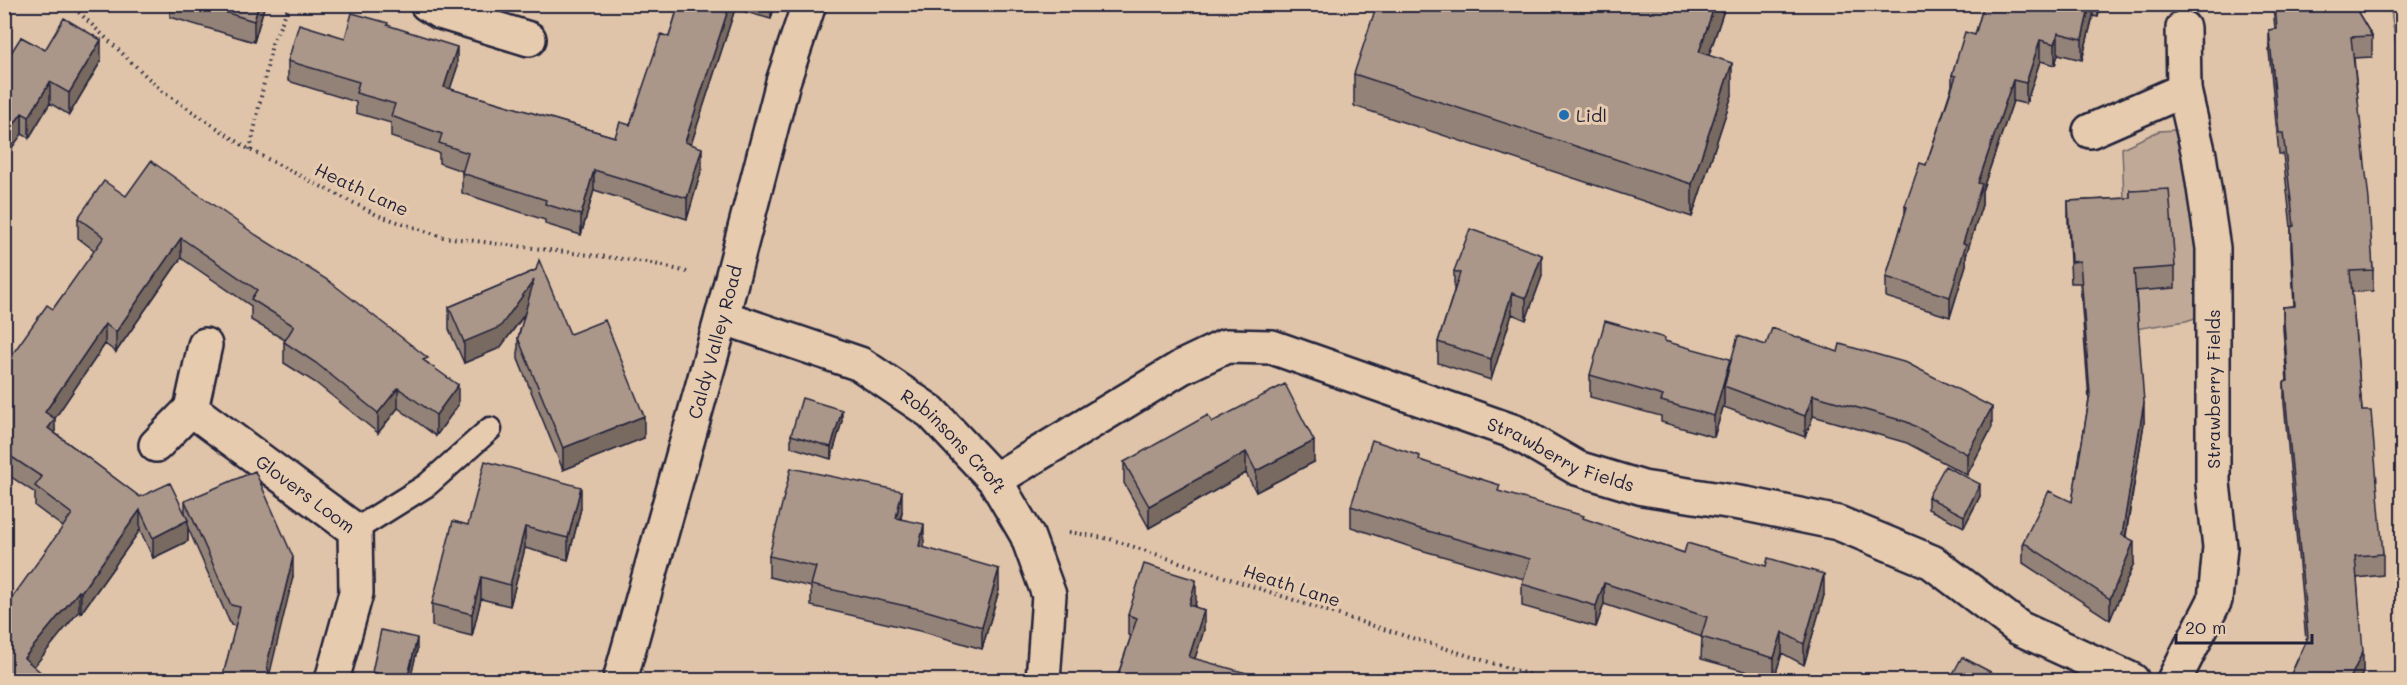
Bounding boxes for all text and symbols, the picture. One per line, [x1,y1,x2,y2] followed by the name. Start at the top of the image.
[1576,103,1607,127] place label: Lidl
[1557,108,1571,122] marker: Lidl
[311,157,413,221] street label: Heath Lane
[682,263,747,422] street label: Caldy Valley Road
[2201,309,2225,469] street label: Strawberry Fields
[896,383,1012,498] street label: Robinsons Croft
[1484,411,1637,497] street label: Strawberry Fields
[251,449,360,538] street label: Glovers Loom
[1240,558,1344,612] street label: Heath Lane
[2176,607,2312,645] scale bar
[2185,615,2226,639] text: 20 m

